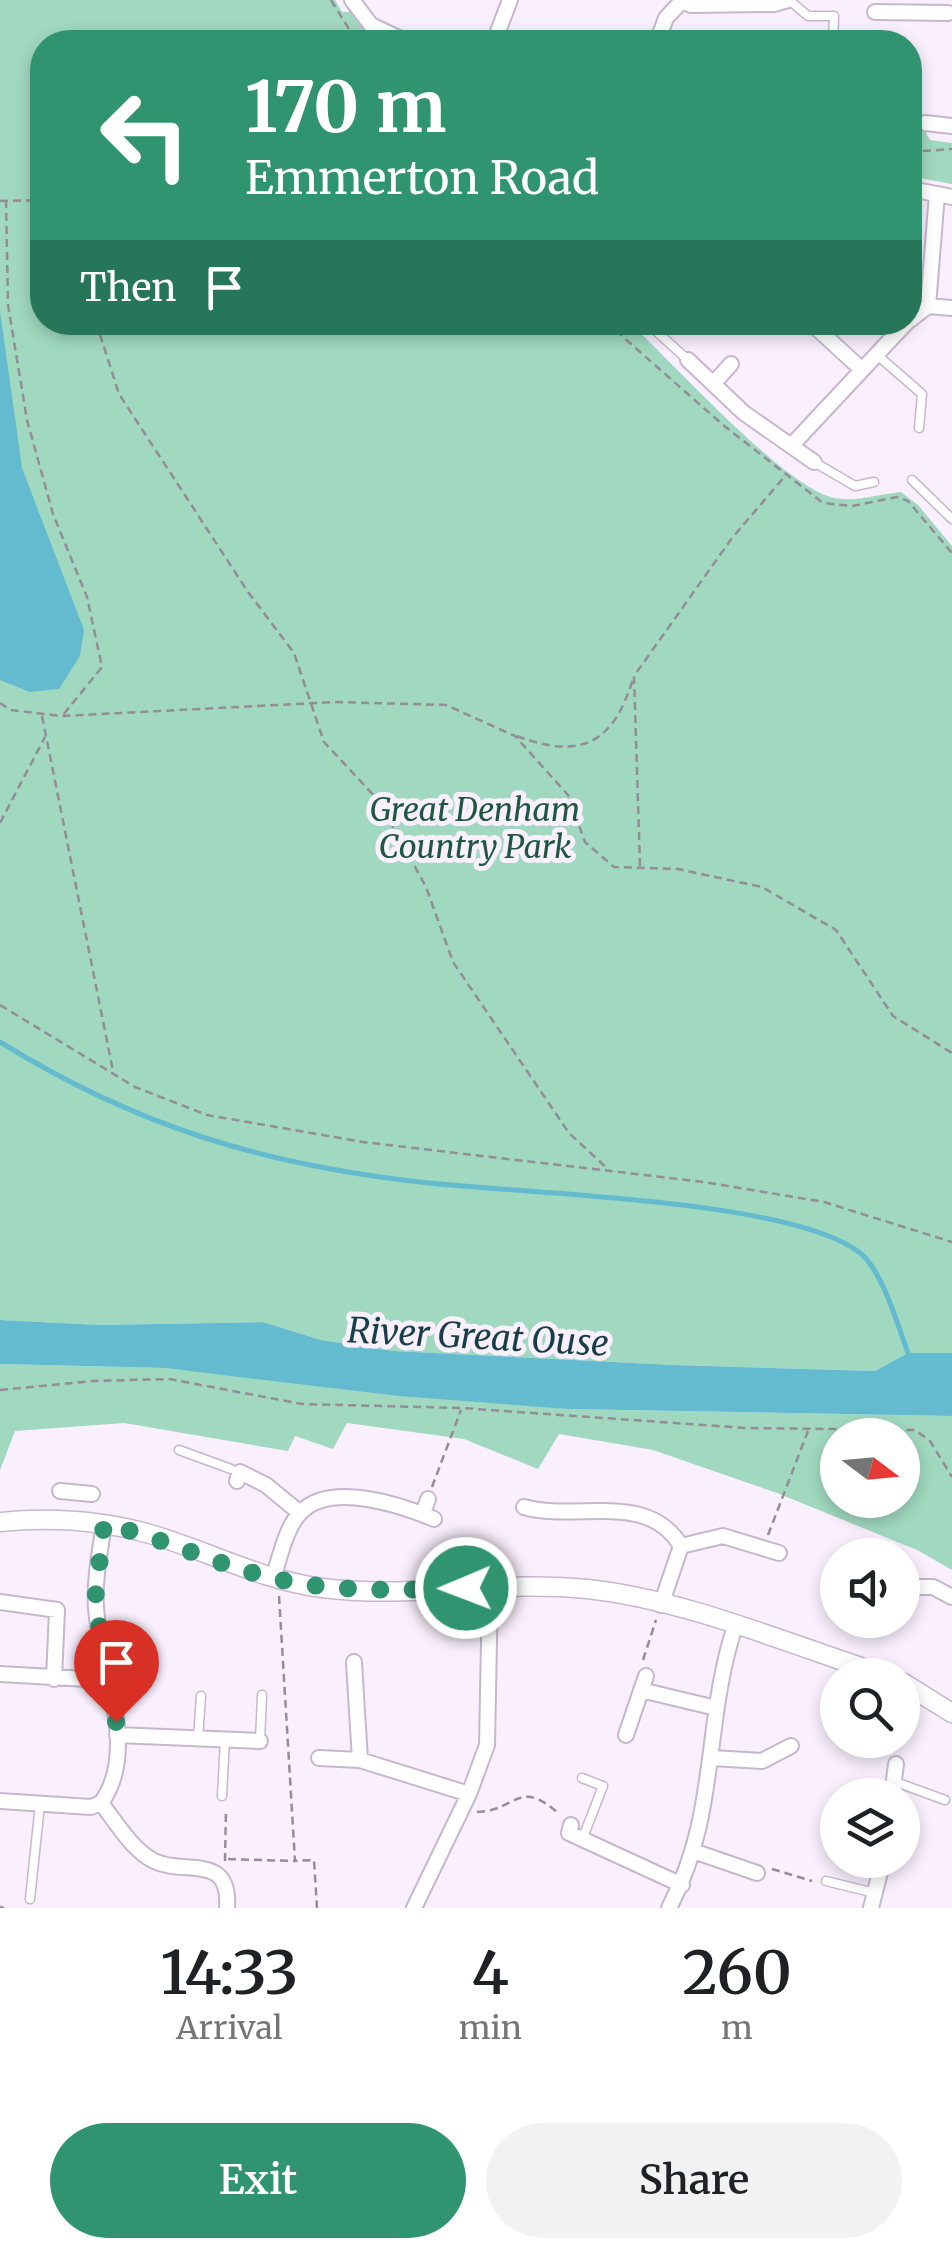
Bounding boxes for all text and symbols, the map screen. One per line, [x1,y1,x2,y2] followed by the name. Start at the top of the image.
[245,63,446,151] text: 170 m
[80,70,210,200] icon: left
[245,150,599,206] text: Emmerton Road
[197,260,252,315] icon: arrive
[80,264,177,311] text: Then
[370,790,580,867] park label: Great Denham Country Park
[346,1308,610,1366] water label: River Great Ouse
[820,1418,920,1518] north arrow
[820,1418,920,1878] map controls
[414,1536,518,1640] position arrow
[820,1538,920,1638] button: sound
[74,1620,159,1723] pin
[89,1635,144,1690] icon: arrive
[820,1658,920,1758] button: search
[820,1778,920,1878] button: layers
[160,1935,298,2010] text: 14:33
[472,1935,509,2010] text: 4
[682,1935,792,2010] text: 260
[176,2008,283,2048] text: Arrival
[459,2008,522,2048] text: min
[721,2008,753,2048] text: m
[50,2123,466,2238] button: Exit
[486,2123,902,2238] button: Share

